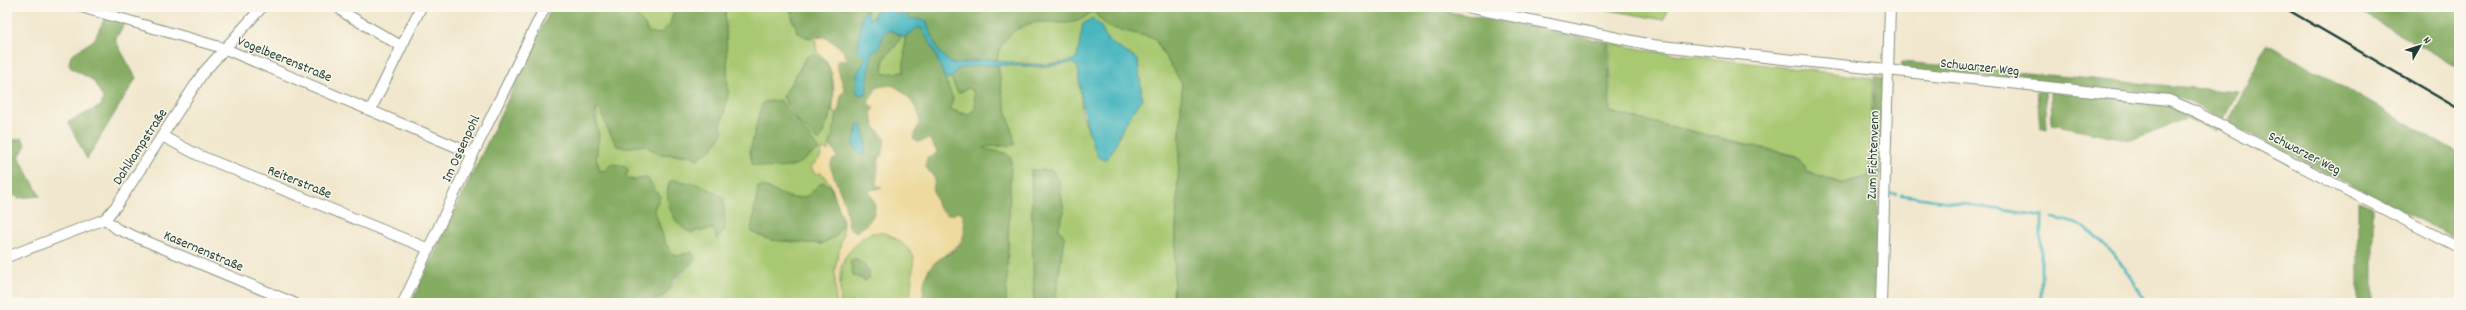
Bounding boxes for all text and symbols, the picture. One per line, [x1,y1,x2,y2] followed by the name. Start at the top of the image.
[2400,26,2440,66] north arrow
[234,32,335,88] street label: Vogelbeerenstraße
[2418,34,2434,49] text: N
[1939,54,2020,82] street label: Schwarzer Weg
[108,105,173,189] street label: Dahlkampstraße
[1862,110,1886,200] street label: Zum Fichtenvenn
[438,111,486,186] street label: Im Ossenpohl
[2264,127,2344,181] street label: Schwarzer Weg
[264,161,334,205] street label: Reiterstraße
[160,226,246,278] street label: Kasernenstraße

